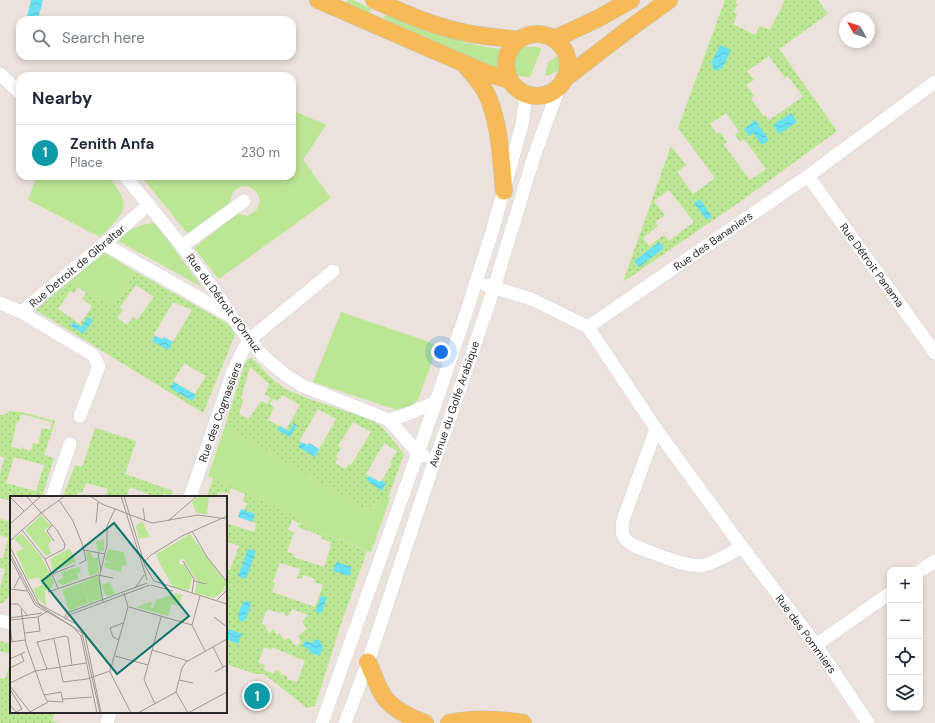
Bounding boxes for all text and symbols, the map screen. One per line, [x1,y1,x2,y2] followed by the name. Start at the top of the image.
[839,12,875,48] north arrow
[16,16,296,60] search box
[30,27,52,49] icon: search
[62,28,145,48] text: Search here
[32,87,92,109] text: Nearby
[70,134,154,154] text: Zenith Anfa
[43,144,47,161] text: 1
[241,144,280,161] text: 230 m
[70,154,102,171] text: Place
[671,209,755,273] street label: Rue des Bananiers
[837,220,907,310] street label: Rue Détroit Panama
[26,222,128,310] street label: Rue Detroit de Gibraltar
[183,251,265,355] street label: Rue du Détroit d'Ormuz
[426,339,482,469] street label: Avenue du Golfe Arabique
[431,342,451,362] your location
[195,360,245,464] street label: Rue des Cognassiers
[10,496,227,713] inset map
[887,567,923,711] map controls
[887,567,923,603] button: +
[773,592,839,676] street label: Rue des Pommiers
[887,603,923,639] button: −
[887,639,923,675] button: locate
[887,675,923,711] button: layers
[244,681,270,711] pin: 1

